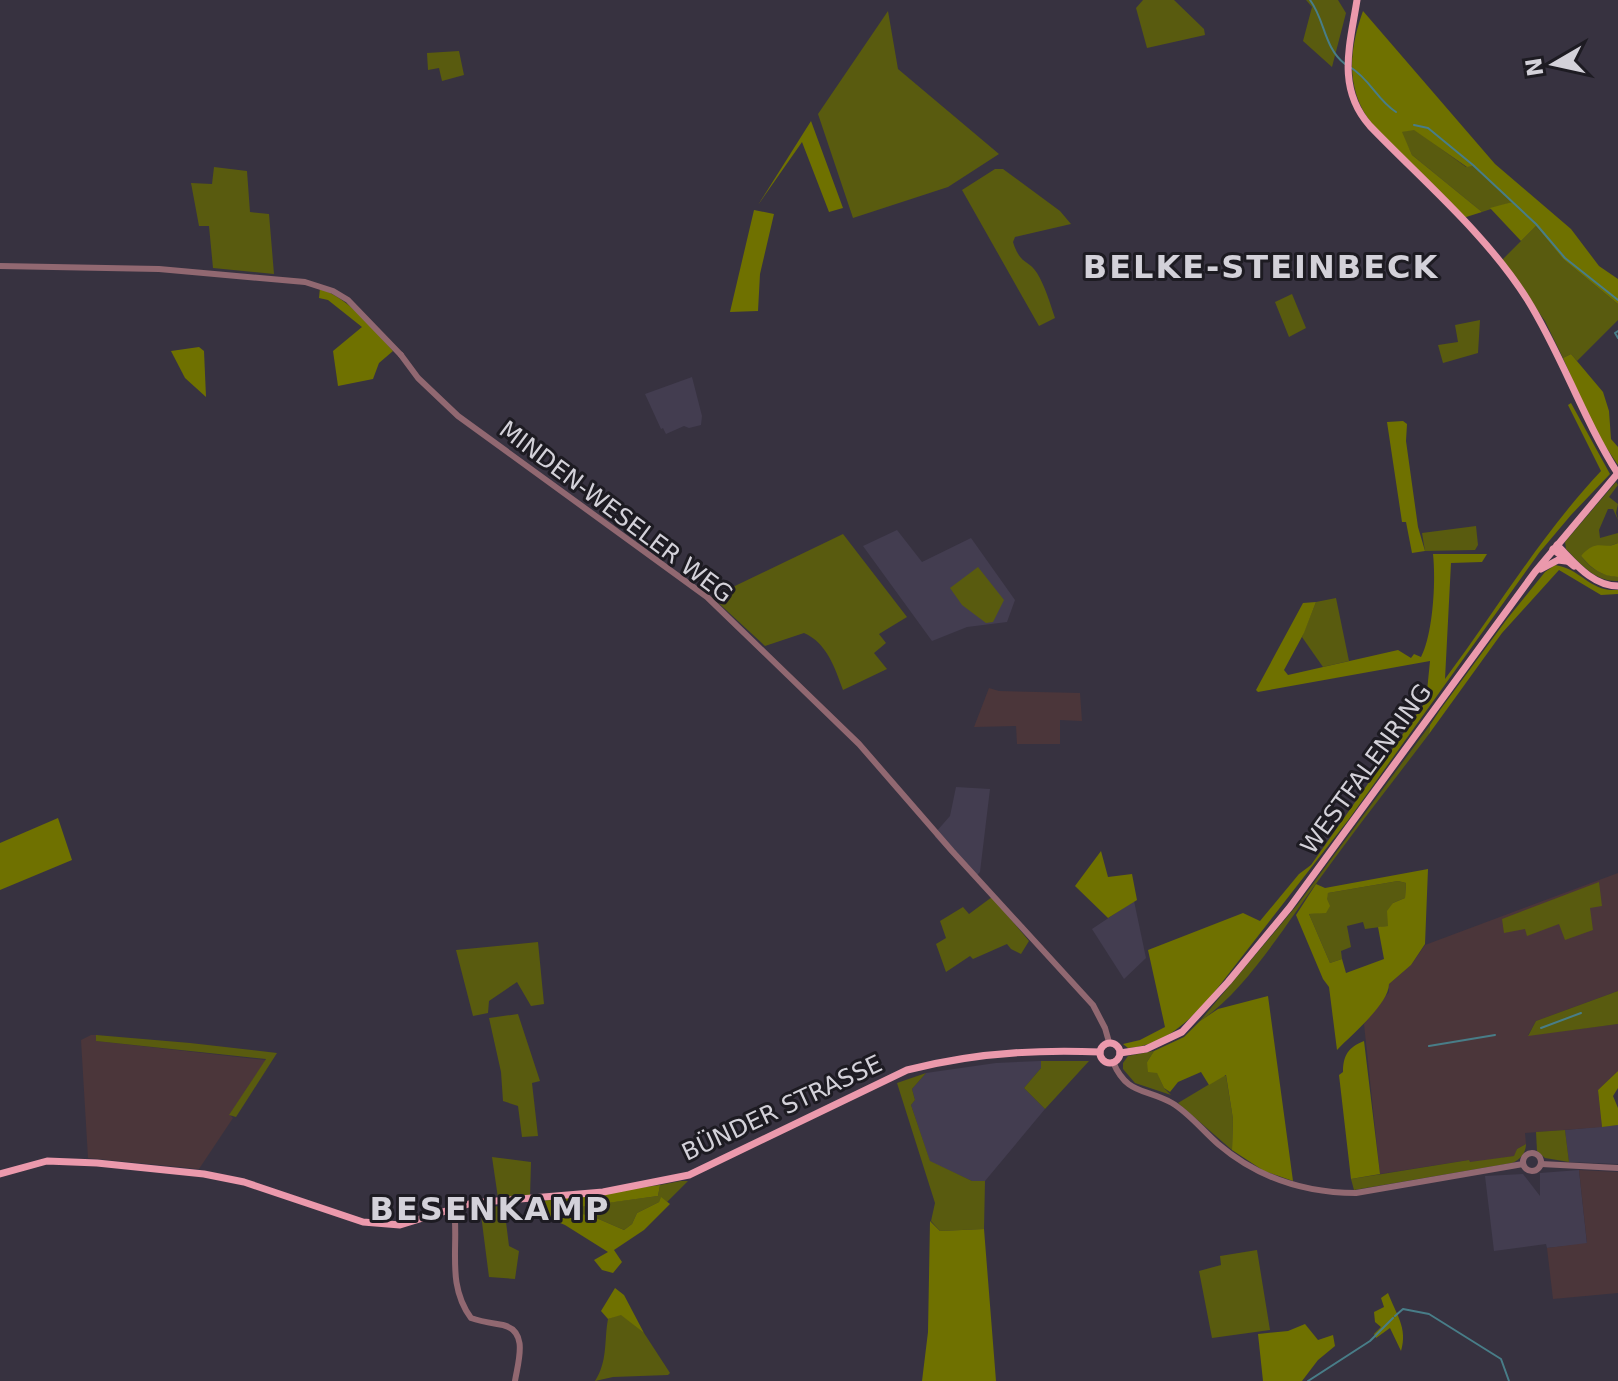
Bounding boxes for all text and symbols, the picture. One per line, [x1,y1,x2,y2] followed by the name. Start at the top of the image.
[1514,24,1594,104] north arrow
[1521,56,1549,78] text: N
[1083,248,1439,286] district label: BELKE-STEINBECK
[494,415,738,609] street label: MINDEN-WESELER WEG
[1295,678,1437,860] street label: WESTFALENRING
[677,1048,887,1167] street label: BÜNDER STRASSE
[370,1190,610,1228] district label: BESENKAMP

